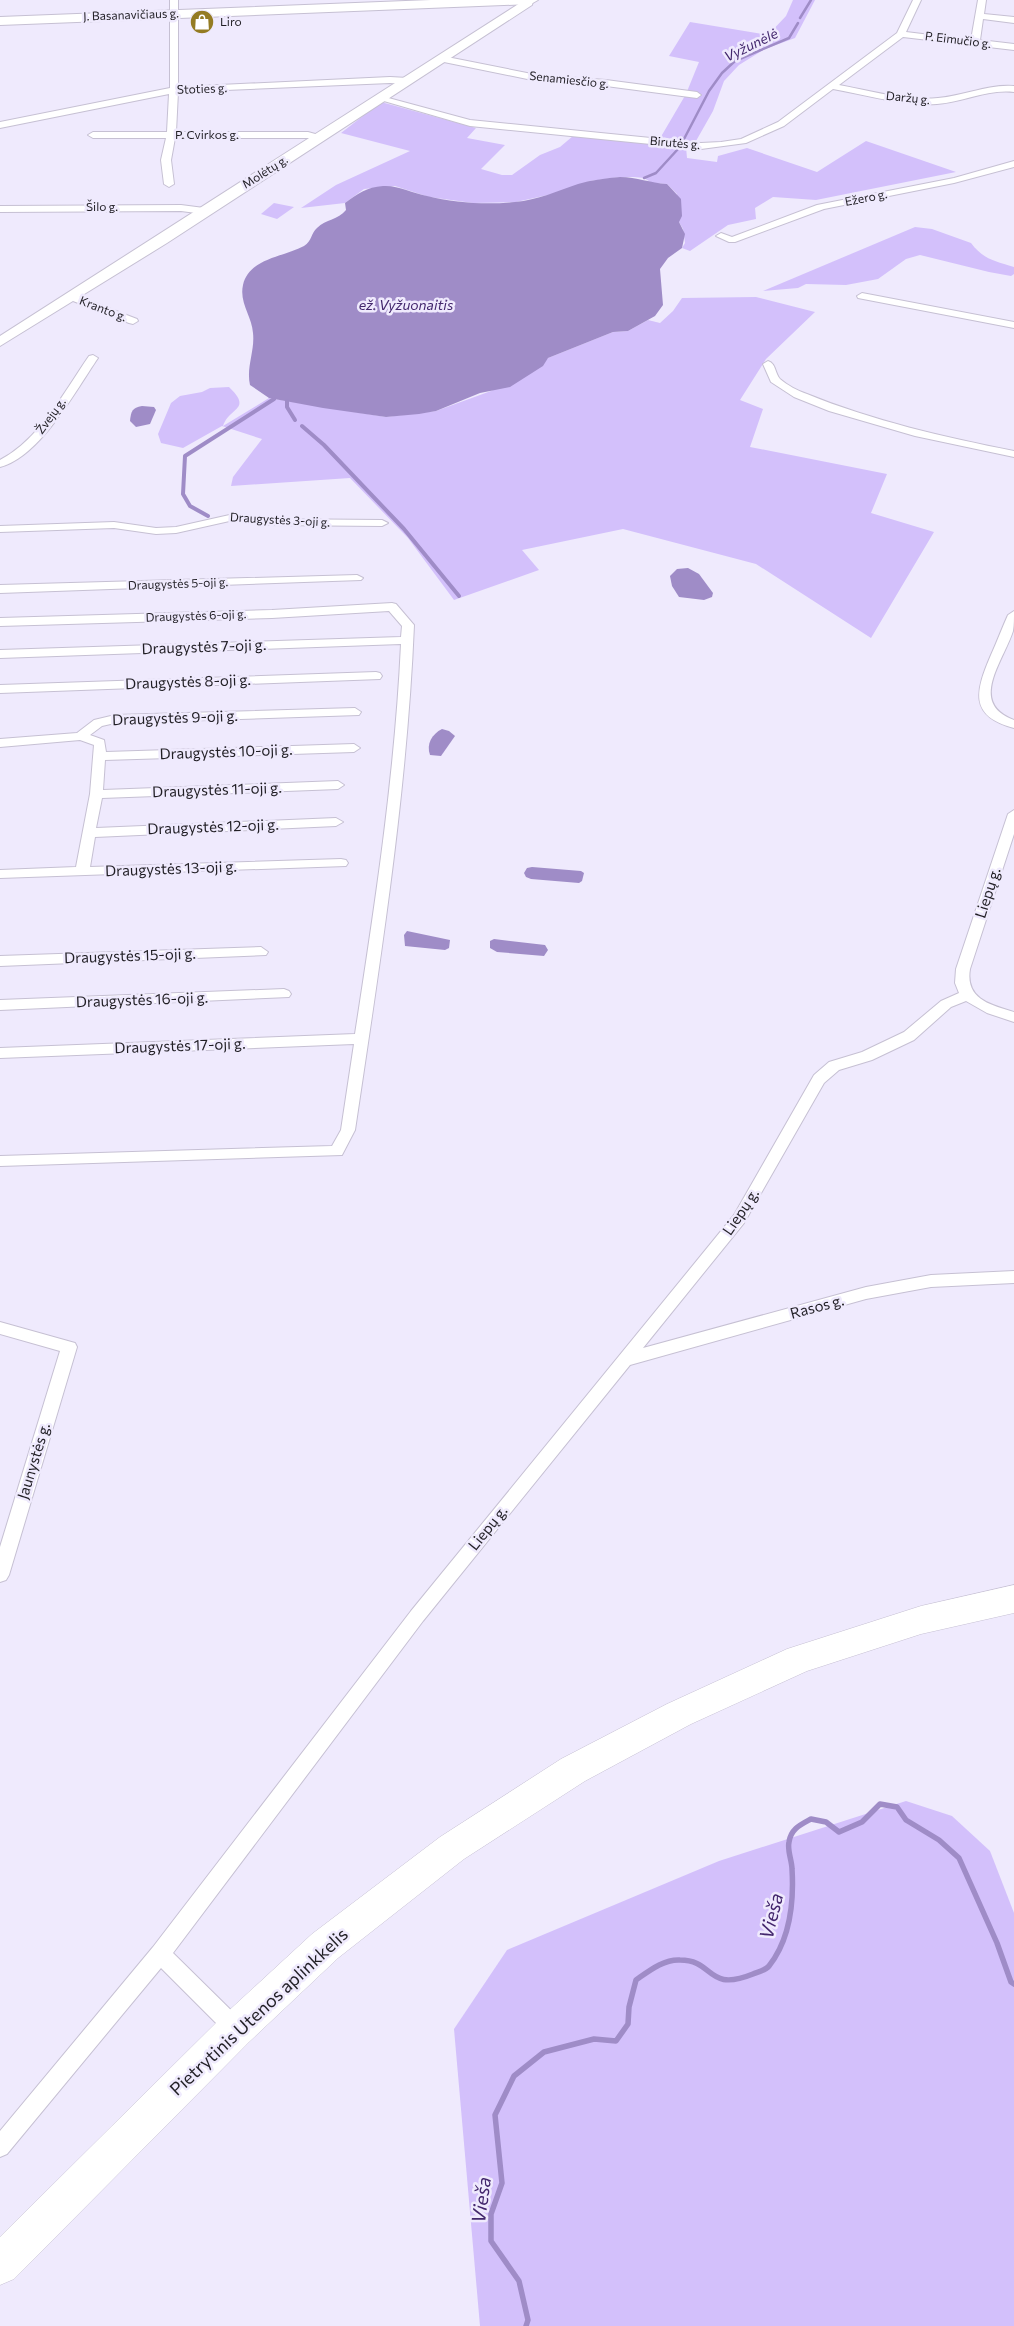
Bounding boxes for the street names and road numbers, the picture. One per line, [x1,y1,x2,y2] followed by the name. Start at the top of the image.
[83,5,179,24] street label: J. Basanavičiaus g.
[924,28,992,50] street label: P. Eimučio g.
[529,68,610,90] street label: Senamiesčio g.
[177,80,227,96] street label: Stoties g.
[885,88,931,106] street label: Daržų g.
[175,127,239,141] street label: P. Cvirkos g.
[649,133,701,151] street label: Birutės g.
[239,152,290,191] street label: Molėtų g.
[843,186,888,208] street label: Ežero g.
[86,199,118,213] street label: Šilo g.
[78,293,129,324] street label: Kranto g.
[32,394,68,436] street label: Žvejų g.
[230,509,331,529] street label: Draugystės 3-oji g.
[128,574,229,592] street label: Draugystės 5-oji g.
[145,606,247,624] street label: Draugystės 6-oji g.
[141,635,267,657] street label: Draugystės 7-oji g.
[125,670,251,692] street label: Draugystės 8-oji g.
[112,706,238,728] street label: Draugystės 9-oji g.
[159,740,293,762] street label: Draugystės 10-oji g.
[152,778,282,800] street label: Draugystės 11-oji g.
[147,815,279,837] street label: Draugystės 12-oji g.
[105,857,237,879] street label: Draugystės 13-oji g.
[970,865,1004,920] street label: Liepų g.
[64,944,196,966] street label: Draugystės 15-oji g.
[75,988,208,1010] street label: Draugystės 16-oji g.
[114,1034,246,1056] street label: Draugystės 17-oji g.
[718,1185,762,1238] street label: Liepų g.
[788,1290,846,1322] street label: Rasos g.
[13,1420,53,1501] street label: Jaunystės g.
[464,1501,511,1553] street label: Liepų g.
[165,1923,352,2100] street label: Pietrytinis Utenos aplinkkelis

